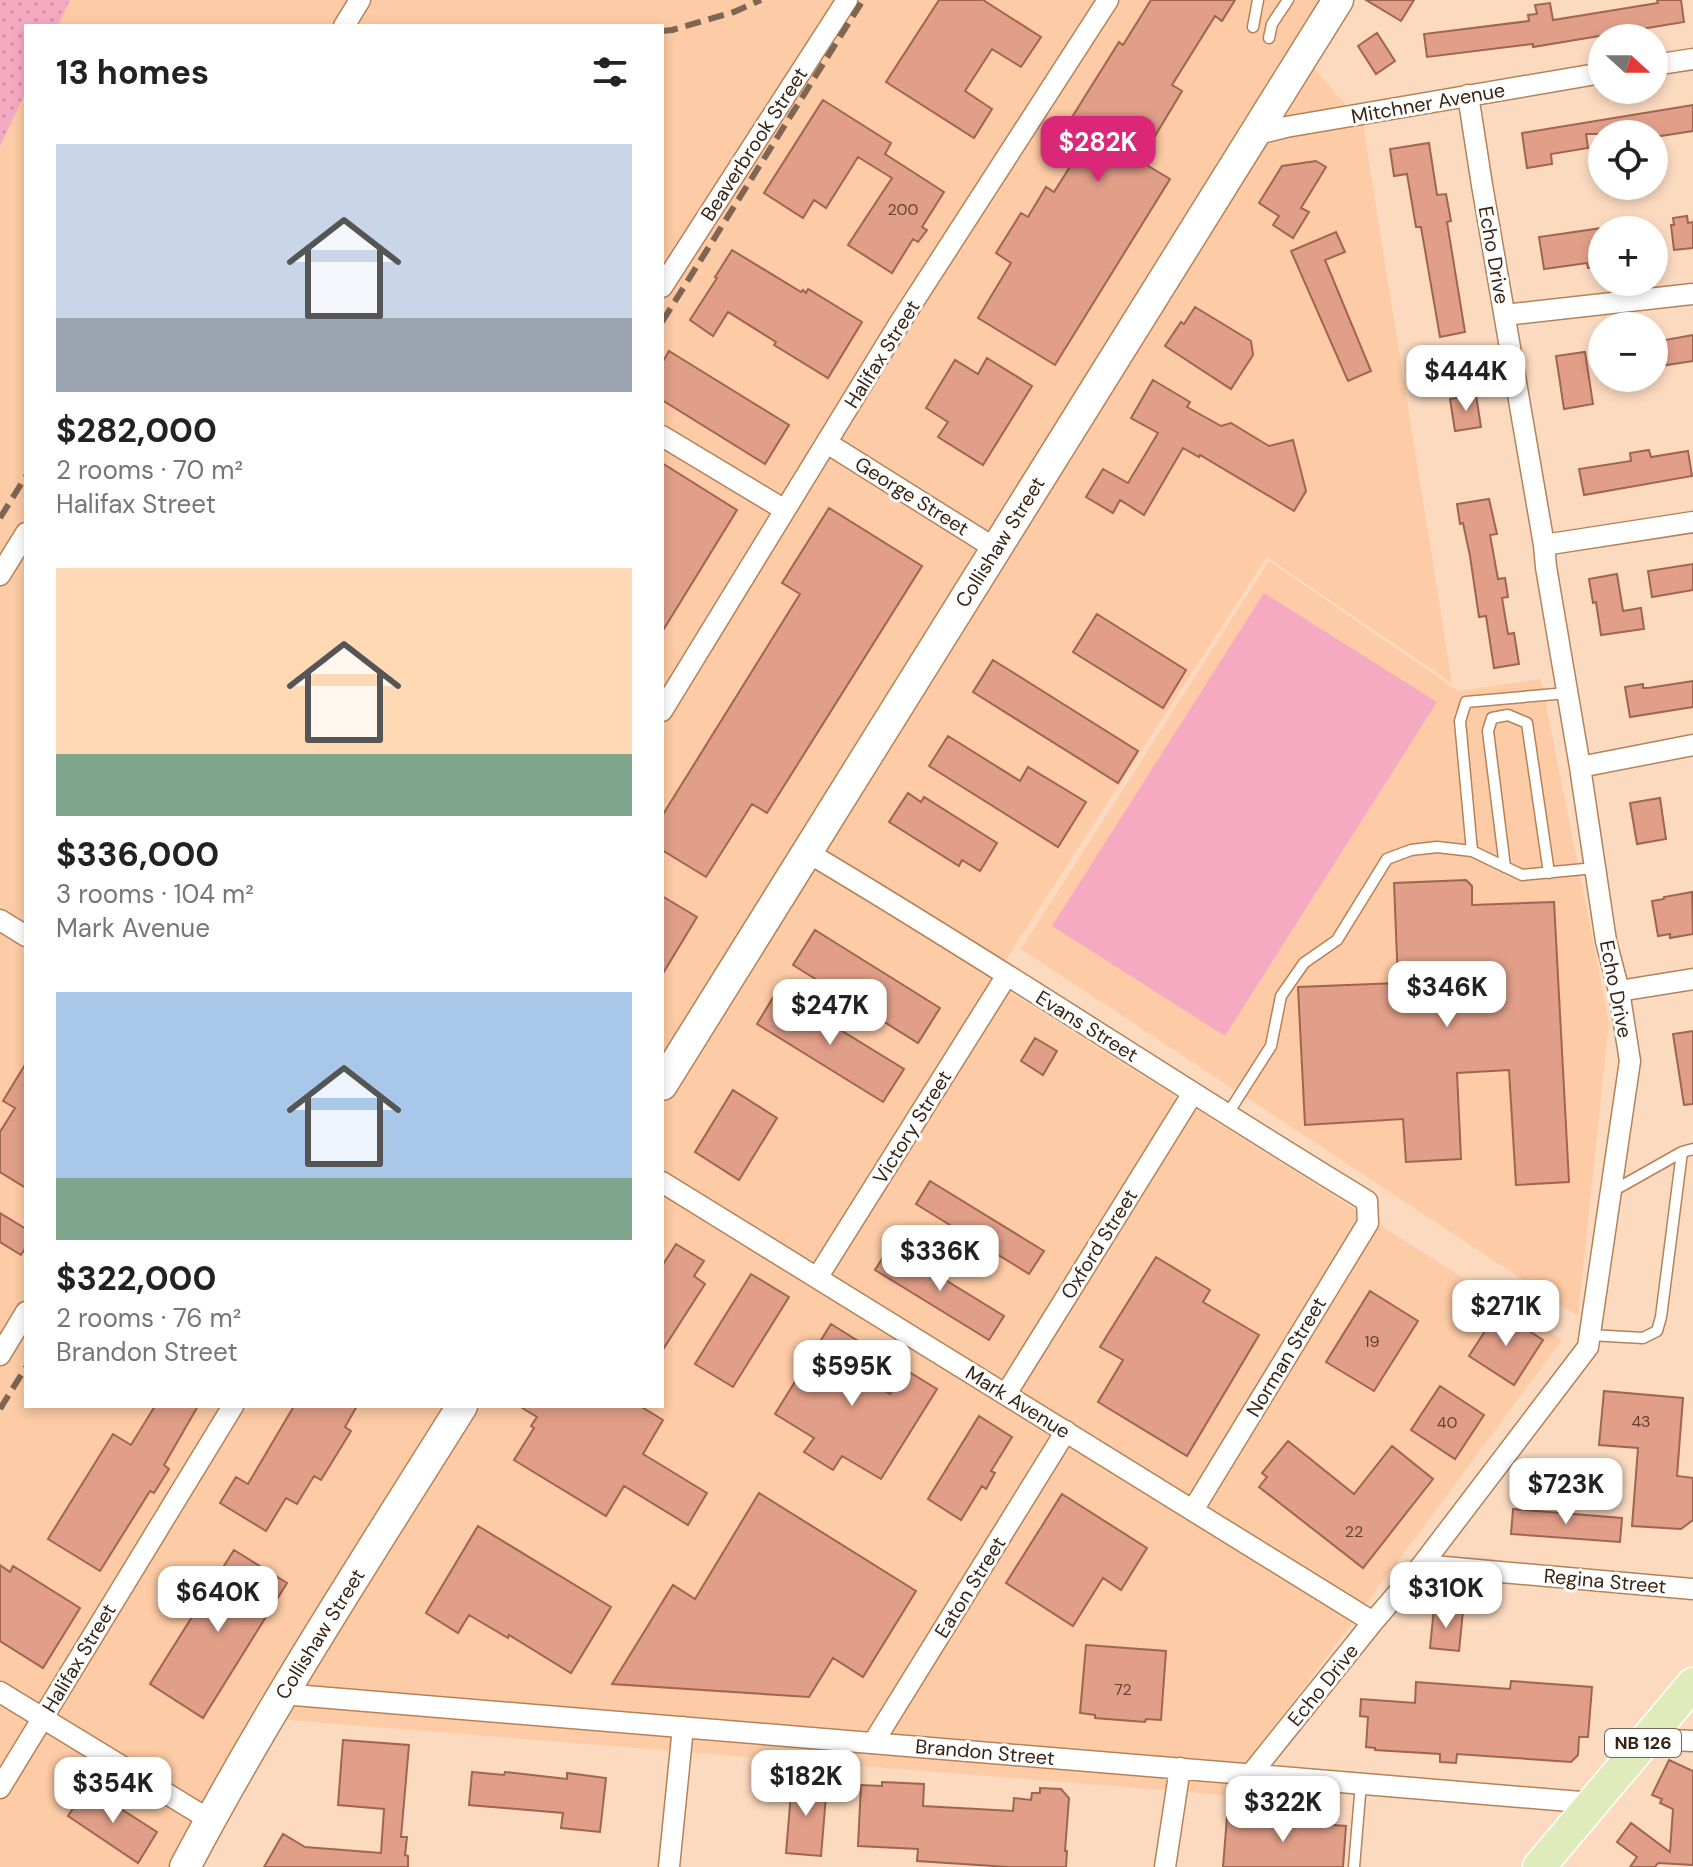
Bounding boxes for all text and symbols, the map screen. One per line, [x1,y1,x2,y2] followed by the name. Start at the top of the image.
[1588,24,1668,104] north arrow
[1588,24,1668,392] map controls
[56,50,209,95] text: 13 homes
[588,50,632,94] icon: filters
[695,62,813,226] street label: Beaverbrook Street
[1349,77,1507,129] street label: Mitchner Avenue
[1042,116,1154,184] pin: $282K
[1588,120,1668,200] button: locate
[1059,125,1137,159] text: $282K
[272,196,416,340] icon: home
[888,199,919,220] house number: 200
[1473,204,1515,306] street label: Echo Drive
[1588,216,1668,296] button: +
[838,295,926,413] street label: Halifax Street
[1588,312,1668,392] button: −
[1410,345,1522,413] pin: $444K
[1424,354,1508,388] text: $444K
[56,408,217,453] text: $282,000
[850,451,974,541] street label: George Street
[56,453,243,487] text: 2 rooms · 70 m²
[949,472,1051,612] street label: Collishaw Street
[56,487,216,521] text: Halifax Street
[272,620,416,764] icon: home
[56,832,219,877] text: $336,000
[56,877,254,911] text: 3 rooms · 104 m²
[56,911,210,945] text: Mark Avenue
[1594,938,1638,1040] street label: Echo Drive
[1391,961,1503,1029] pin: $346K
[1406,970,1488,1004] text: $346K
[774,979,886,1047] pin: $247K
[1031,984,1143,1068] street label: Evans Street
[791,988,869,1022] text: $247K
[272,1044,416,1188] icon: home
[867,1065,957,1189] street label: Victory Street
[1055,1184,1143,1304] street label: Oxford Street
[884,1225,996,1293] pin: $336K
[900,1234,980,1268] text: $336K
[56,1256,216,1301] text: $322,000
[1450,1280,1562,1348] pin: $271K
[1470,1289,1542,1323] text: $271K
[1240,1292,1332,1422] street label: Norman Street
[56,1301,241,1335] text: 2 rooms · 76 m²
[1364,1331,1380,1352] house number: 19
[56,1335,238,1369] text: Brandon Street
[796,1340,908,1408] pin: $595K
[812,1349,892,1383] text: $595K
[961,1360,1075,1444] street label: Mark Avenue
[1631,1411,1651,1432] house number: 43
[1437,1412,1457,1433] house number: 40
[1510,1458,1622,1526] pin: $723K
[1527,1467,1605,1501] text: $723K
[1345,1521,1363,1542] house number: 22
[929,1531,1012,1643] street label: Eaton Street
[1390,1562,1502,1630] pin: $310K
[1543,1563,1668,1599] street label: Regina Street
[269,1564,371,1704] street label: Collishaw Street
[162,1566,274,1634] pin: $640K
[1408,1571,1484,1605] text: $310K
[176,1575,260,1609] text: $640K
[36,1598,122,1717] street label: Halifax Street
[1282,1638,1364,1732] street label: Echo Drive
[1114,1679,1132,1700] house number: 72
[1605,1729,1681,1757] road number: NB 126
[914,1733,1056,1771] street label: Brandon Street
[750,1750,862,1818] pin: $182K
[57,1757,169,1825] pin: $354K
[769,1759,843,1793] text: $182K
[72,1766,154,1800] text: $354K
[1227,1776,1339,1844] pin: $322K
[1244,1785,1322,1819] text: $322K

